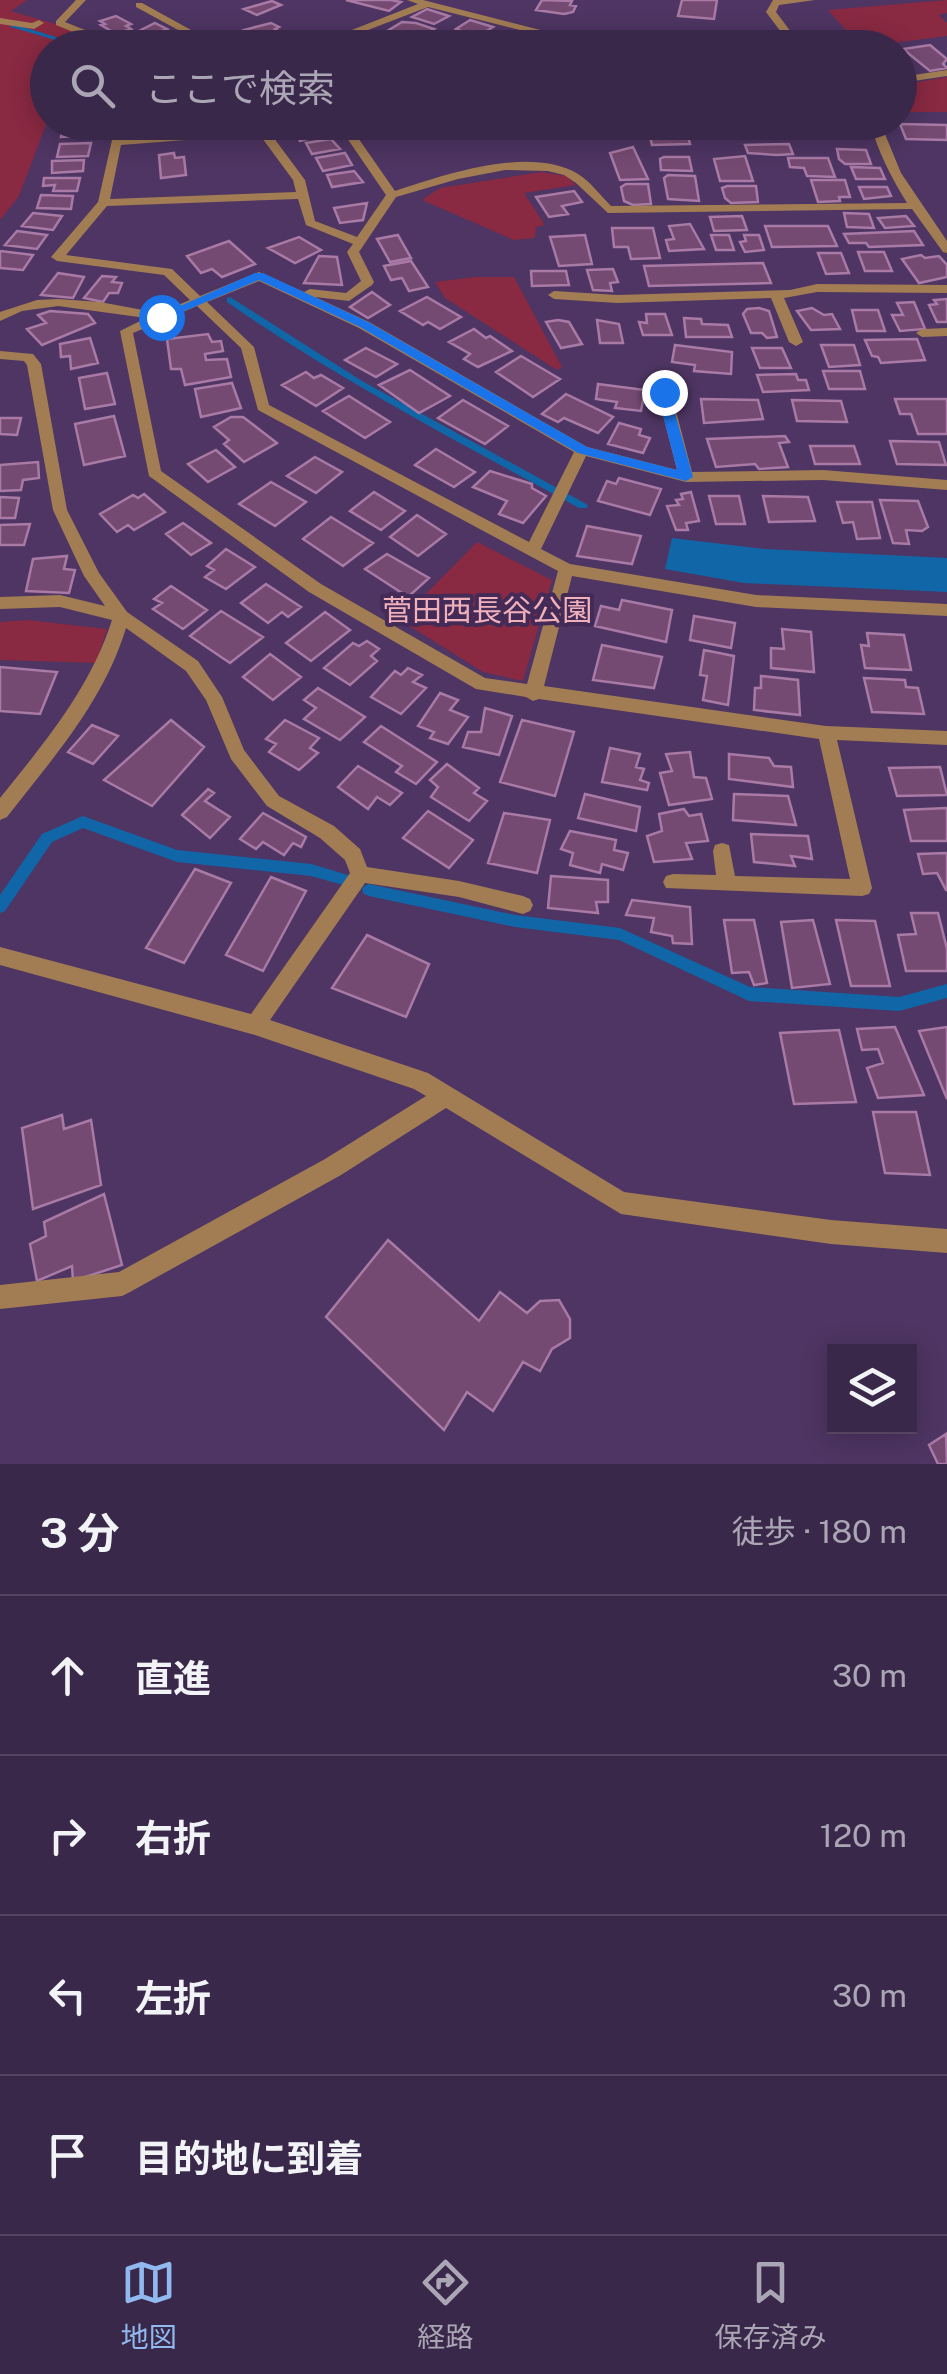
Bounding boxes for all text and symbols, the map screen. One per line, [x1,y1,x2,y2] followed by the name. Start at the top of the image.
[30,30,917,140] search box
[65,58,120,113] icon: search
[145,66,335,111] text: ここで検索
[139,295,185,341] route start
[642,370,688,416] route end
[382,592,592,628] park label: 菅田西長谷公園
[827,1344,917,1434] map controls
[827,1344,917,1434] button: layers
[40,1508,119,1557] text: 3 分
[732,1513,907,1550] text: 徒歩 · 180 m
[40,1648,95,1703] icon: ahead
[135,1656,211,1701] text: 直進
[832,1657,907,1694] text: 30 m
[40,1808,95,1863] icon: right
[135,1816,211,1861] text: 右折
[820,1817,907,1854] text: 120 m
[40,1968,95,2023] icon: left
[135,1976,211,2021] text: 左折
[832,1977,907,2014] text: 30 m
[40,2128,95,2183] icon: arrive
[135,2136,363,2181] text: 目的地に到着
[120,2255,177,2355] tab: 地図
[417,2255,474,2355] tab: 経路
[714,2255,827,2355] tab: 保存済み

